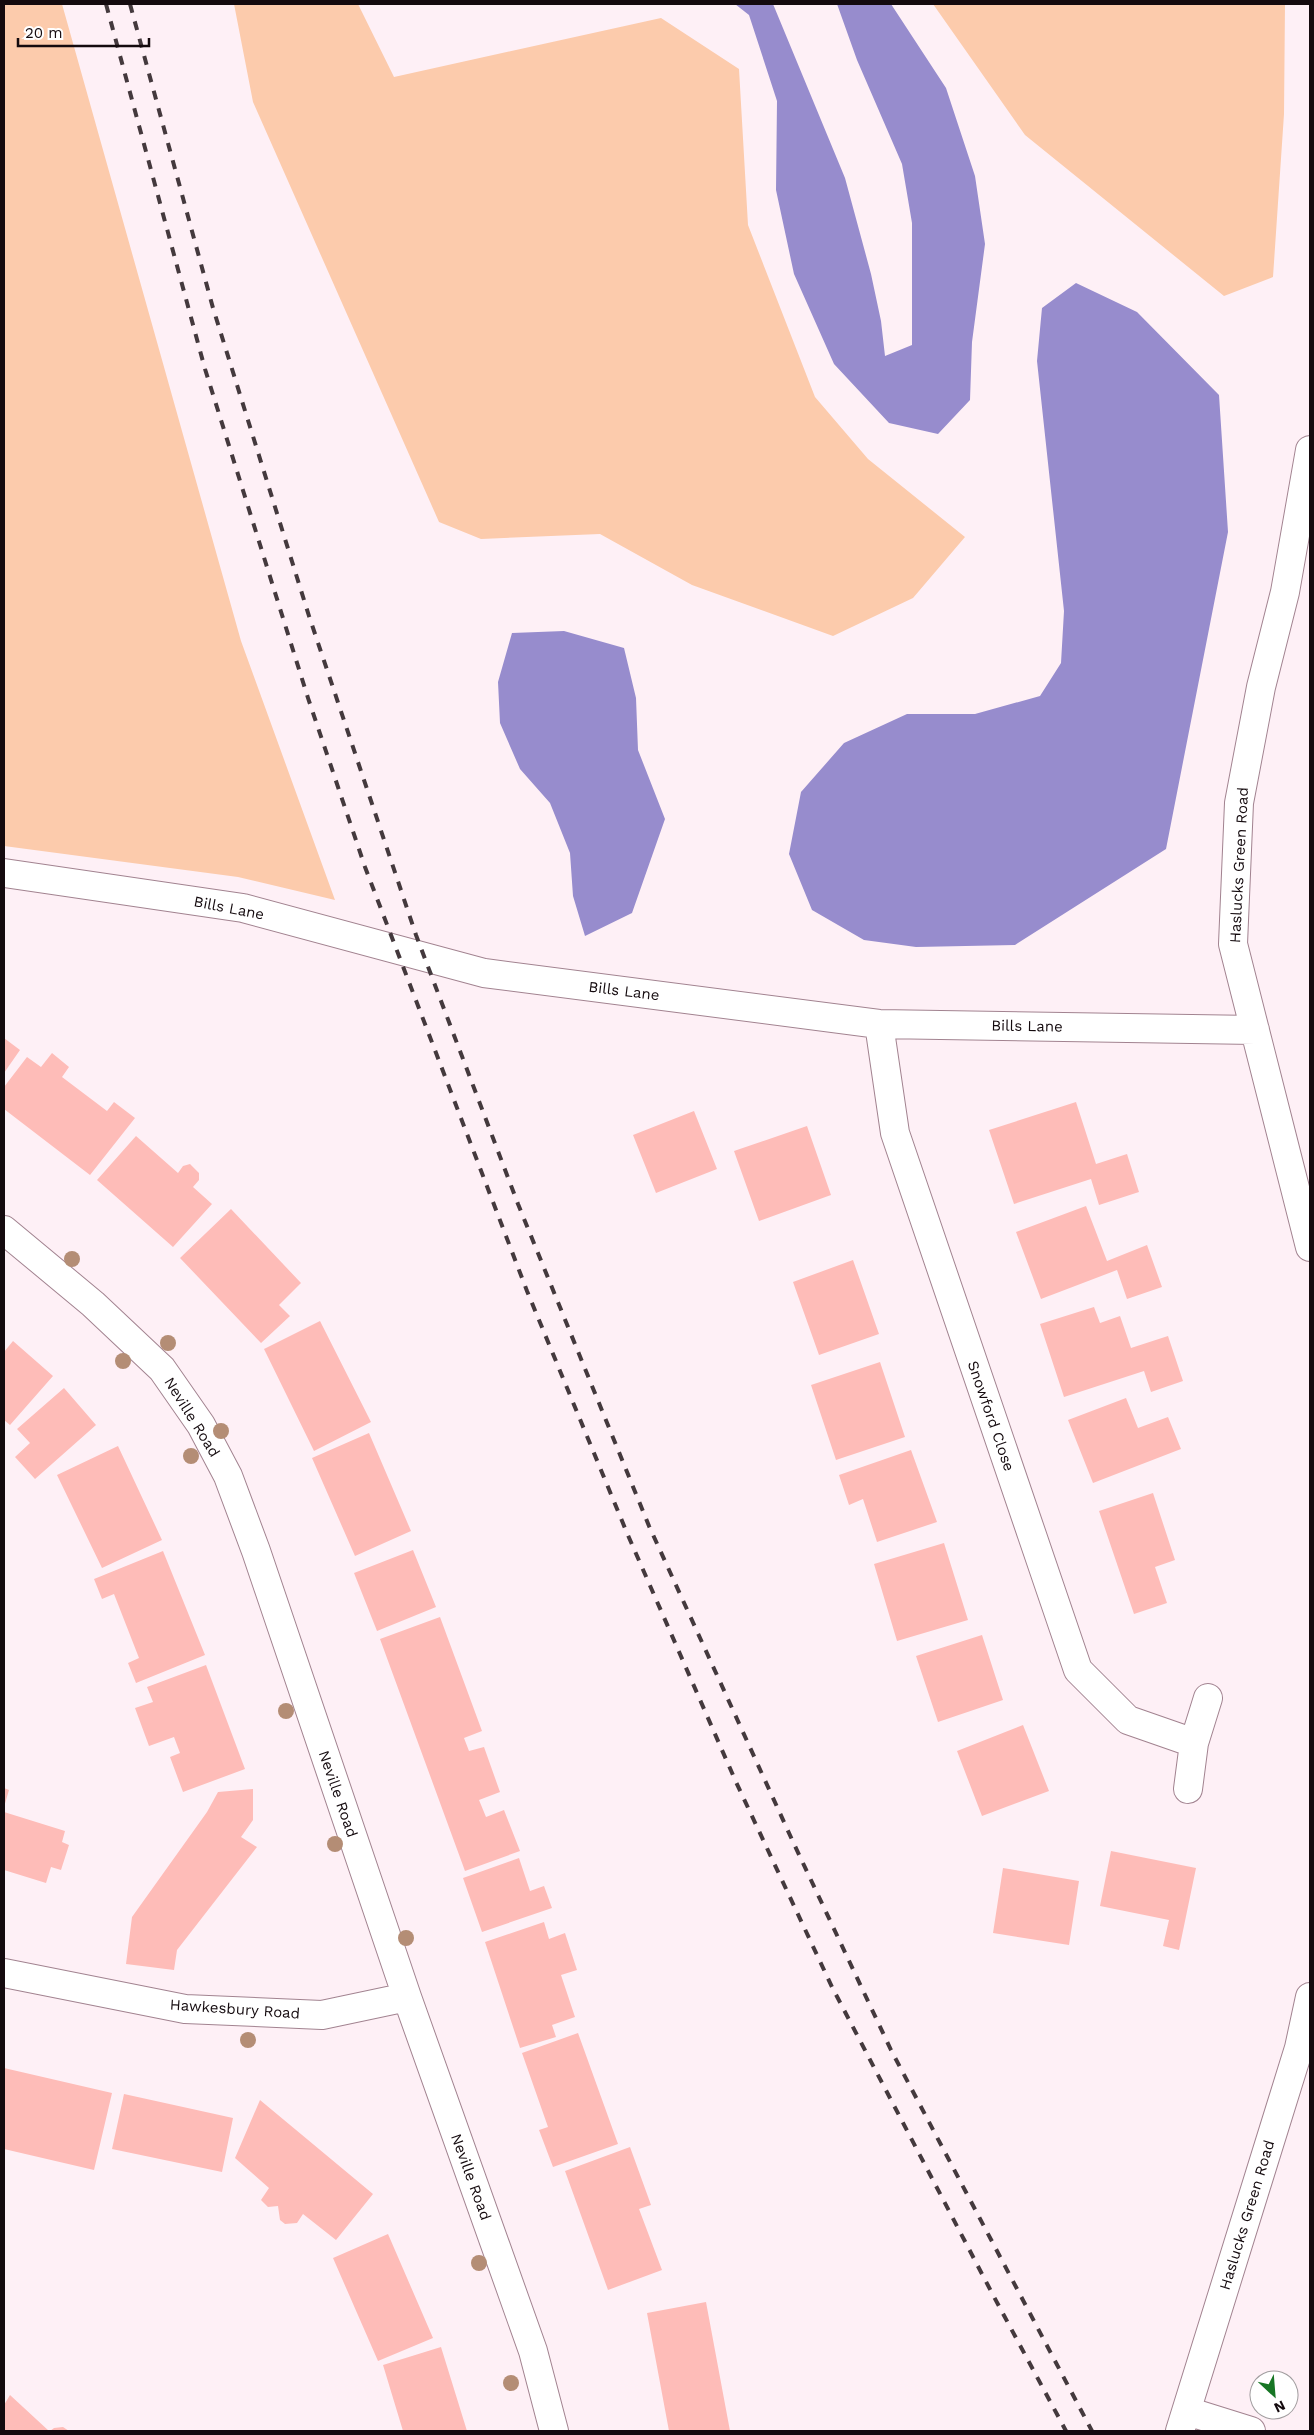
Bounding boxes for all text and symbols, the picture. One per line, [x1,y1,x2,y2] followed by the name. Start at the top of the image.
[18,15,149,47] scale bar
[25,24,63,42] text: 20 m
[1226,787,1252,943] street label: Haslucks Green Road
[192,892,266,924] street label: Bills Lane
[587,978,661,1004] street label: Bills Lane
[991,1016,1063,1036] street label: Bills Lane
[964,1358,1018,1474] street label: Snowford Close
[160,1374,224,1460] street label: Neville Road
[315,1748,361,1840] street label: Neville Road
[169,1995,301,2023] street label: Hawkesbury Road
[447,2131,495,2223] street label: Neville Road
[1216,2138,1278,2292] street label: Haslucks Green Road
[1249,2370,1299,2420] north arrow
[1272,2397,1288,2416] text: N

